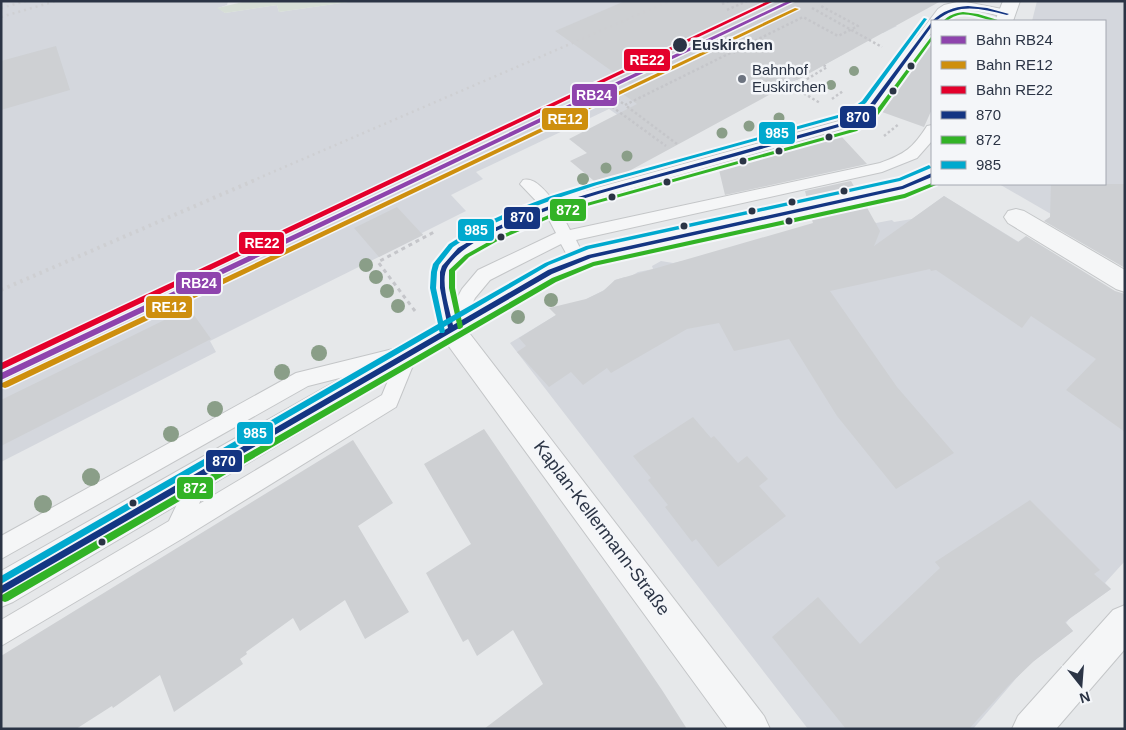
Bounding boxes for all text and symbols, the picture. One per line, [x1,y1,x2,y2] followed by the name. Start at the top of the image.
[931,20,1106,185] legend
[976,31,1053,48] text: Bahn RB24
[671,36,689,54] marker: Euskirchen
[692,36,773,53] place label: Euskirchen
[623,48,671,72] line badge: RE22
[629,52,665,68] text: RE22
[976,56,1053,73] text: Bahn RE12
[752,61,826,95] place label: Bahnhof Euskirchen
[906,61,916,71] unlabelled marker
[736,73,748,85] marker: Bahnhof Euskirchen
[976,81,1053,98] text: Bahn RE22
[571,83,618,107] line badge: RB24
[888,86,898,96] unlabelled marker
[576,87,612,103] text: RB24
[839,105,877,129] line badge: 870
[976,106,1001,123] text: 870
[541,107,589,131] line badge: RE12
[846,109,870,125] text: 870
[547,111,583,127] text: RE12
[758,121,796,145] line badge: 985
[765,125,789,141] text: 985
[976,131,1001,148] text: 872
[824,132,834,142] unlabelled marker
[774,146,784,156] unlabelled marker
[738,156,748,166] unlabelled marker
[976,156,1001,173] text: 985
[662,177,672,187] unlabelled marker
[839,186,849,196] unlabelled marker
[607,192,617,202] unlabelled marker
[787,197,797,207] unlabelled marker
[549,198,587,222] line badge: 872
[556,202,580,218] text: 872
[503,206,541,230] line badge: 870
[747,206,757,216] unlabelled marker
[510,209,534,225] text: 870
[784,216,794,226] unlabelled marker
[457,218,495,242] line badge: 985
[679,221,689,231] unlabelled marker
[464,222,488,238] text: 985
[238,231,285,255] line badge: RE22
[496,232,506,242] unlabelled marker
[244,235,280,251] text: RE22
[175,271,222,295] line badge: RB24
[181,275,217,291] text: RB24
[145,295,193,319] line badge: RE12
[151,299,187,315] text: RE12
[236,421,274,445] line badge: 985
[243,425,267,441] text: 985
[530,437,674,619] street label: Kaplan-Kellermann-Straße
[205,449,243,473] line badge: 870
[212,453,236,469] text: 870
[176,476,214,500] line badge: 872
[183,480,207,496] text: 872
[128,498,138,508] unlabelled marker
[97,537,107,547] unlabelled marker
[1056,660,1106,710] north arrow
[1078,688,1092,707] text: N

